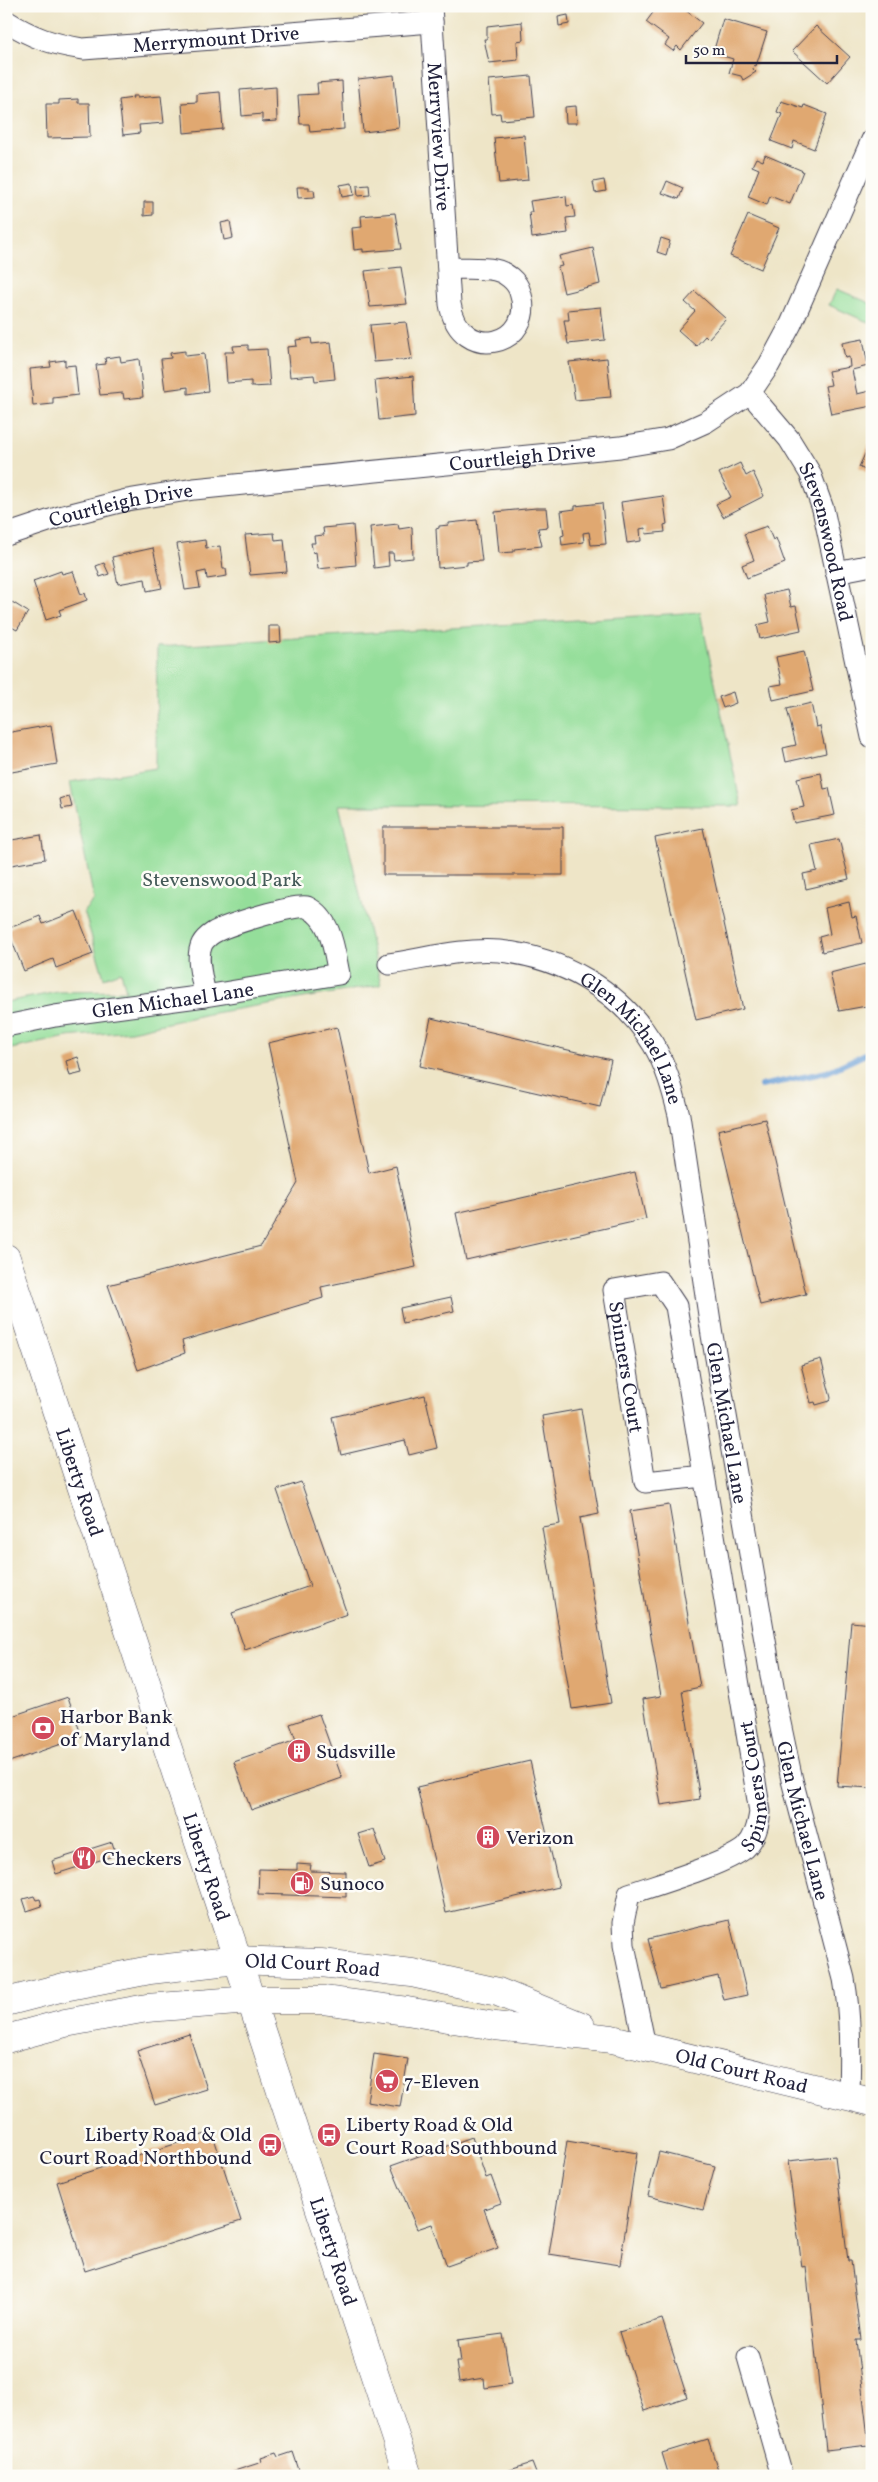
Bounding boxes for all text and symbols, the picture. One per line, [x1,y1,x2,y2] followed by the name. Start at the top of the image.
[132,20,300,61] street label: Merrymount Drive
[686,32,837,64] scale bar
[693,41,725,62] text: 50 m
[419,62,456,212] street label: Merryview Drive
[448,437,597,480] street label: Courtleigh Drive
[790,457,859,624] street label: Stevenswood Road
[45,477,195,536] street label: Courtleigh Drive
[142,867,302,895] park label: Stevenswood Park
[574,966,688,1108] street label: Glen Michael Lane
[91,976,256,1027] street label: Glen Michael Lane
[600,1299,649,1435] street label: Spinners Court
[698,1341,753,1506] street label: Glen Michael Lane
[47,1425,109,1541] street label: Liberty Road
[60,1704,173,1755] place label: Harbor Bank of Maryland
[30,1715,56,1741] bank icon: Harbor Bank of Maryland
[733,1719,776,1860] street label: Spinners Court
[286,1738,312,1764] building icon: Sudsville
[316,1739,396,1767] place label: Sudsville
[768,1739,835,1904] street label: Glen Michael Lane
[174,1810,236,1925] street label: Liberty Road
[475,1824,501,1850] building icon: Verizon
[506,1825,574,1853] place label: Verizon
[71,1845,97,1871] restaurant icon: Checkers
[102,1846,182,1874] place label: Checkers
[289,1870,315,1896] fuel station icon: Sunoco
[320,1871,384,1899] place label: Sunoco
[245,1948,381,1985] street label: Old Court Road
[672,2043,810,2102] street label: Old Court Road
[374,2068,400,2094] supermarket icon: 7-Eleven
[404,2069,480,2097] place label: 7-Eleven
[346,2112,558,2163] place label: Liberty Road & Old Court Road Southbound
[40,2122,252,2173] place label: Liberty Road & Old Court Road Northbound
[316,2122,342,2148] bus stop icon: Liberty Road & Old Court Road Southbound
[257,2132,283,2158] bus stop icon: Liberty Road & Old Court Road Northbound
[301,2194,363,2310] street label: Liberty Road

